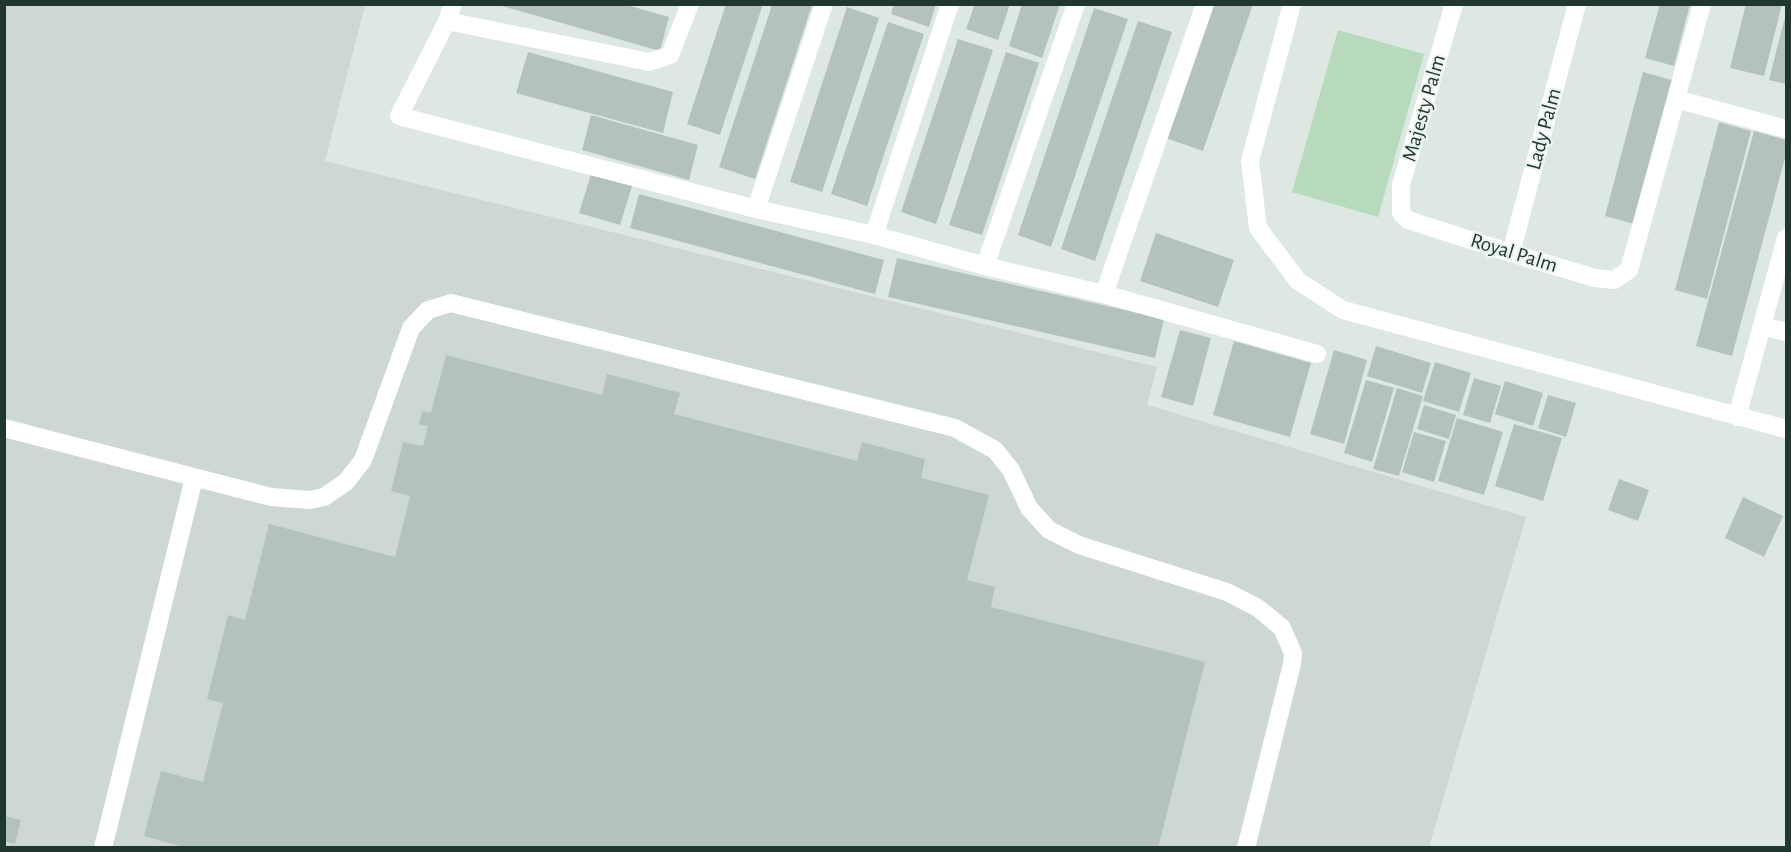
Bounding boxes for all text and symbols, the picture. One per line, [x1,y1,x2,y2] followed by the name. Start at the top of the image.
[1397,52,1451,164] street label: Majesty Palm
[1521,85,1567,173] street label: Lady Palm
[1467,228,1561,278] street label: Royal Palm

